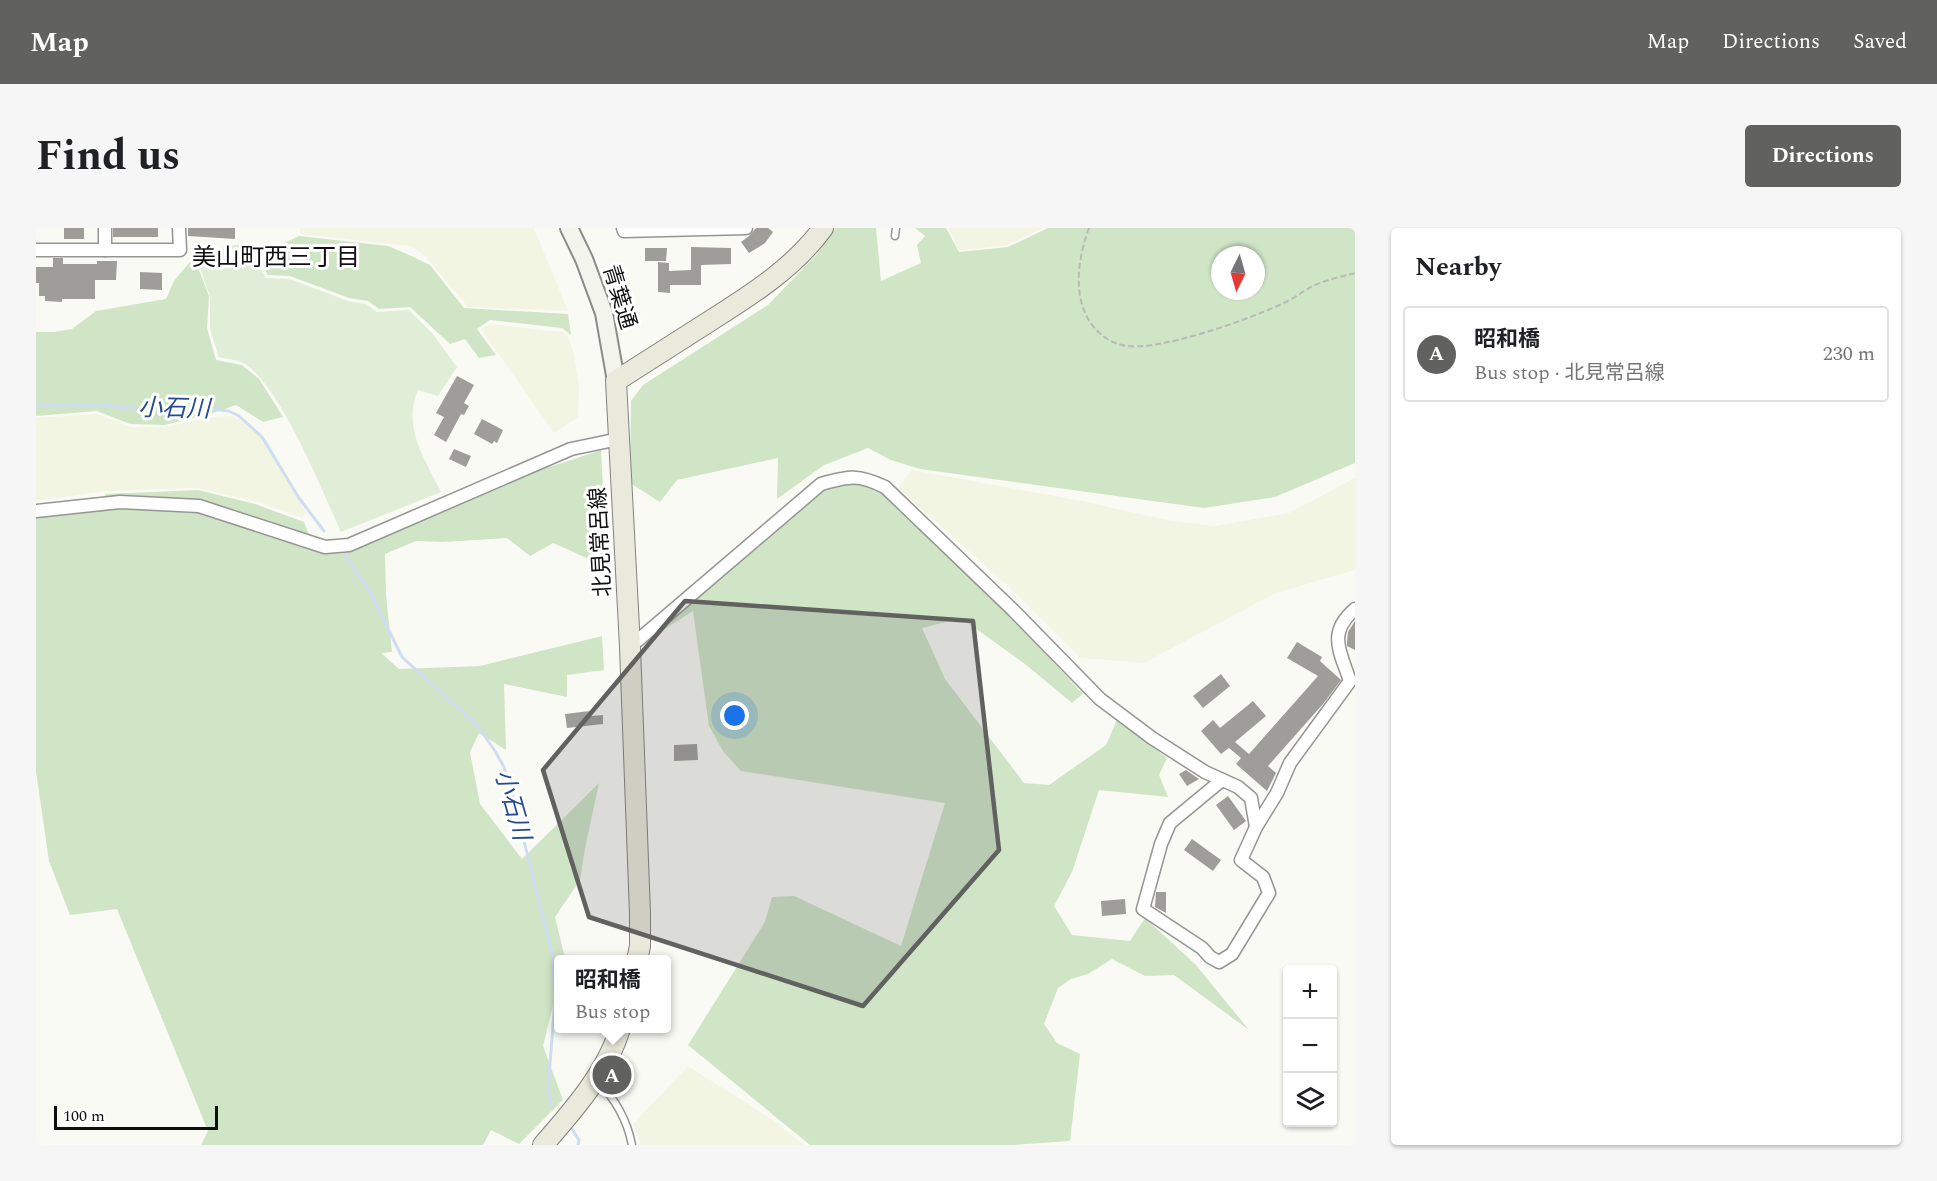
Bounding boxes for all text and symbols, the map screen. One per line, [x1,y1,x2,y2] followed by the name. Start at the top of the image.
[30,21,89,64] text: Map
[1647,26,1689,58] text: Map
[1722,26,1820,58] text: Directions
[1853,26,1907,58] text: Saved
[36,125,180,188] text: Find us
[1745,125,1901,187] button: Directions
[192,240,360,276] district label: 美山町西三丁目
[1211,246,1265,300] north arrow
[1415,247,1501,287] text: Nearby
[594,261,644,333] street label: 青葉通
[1474,323,1540,356] text: 昭和橋
[1429,339,1444,369] text: A
[1823,339,1875,369] text: 230 m
[1474,358,1665,388] text: Bus stop · 北見常呂線
[138,390,213,428] water label: 小石川
[582,486,620,598] street label: 北見常呂線
[720,701,749,730] your location
[485,765,540,847] water label: 小石川
[554,955,671,1033] popup
[575,964,641,997] text: 昭和橋
[1283,965,1337,1127] map controls
[1283,965,1337,1019] button: +
[575,997,650,1027] text: Bus stop
[1283,1019,1337,1073] button: −
[592,1052,632,1098] pin: A
[1283,1073,1337,1127] button: layers
[54,1103,218,1130] scale bar
[63,1104,105,1128] text: 100 m

